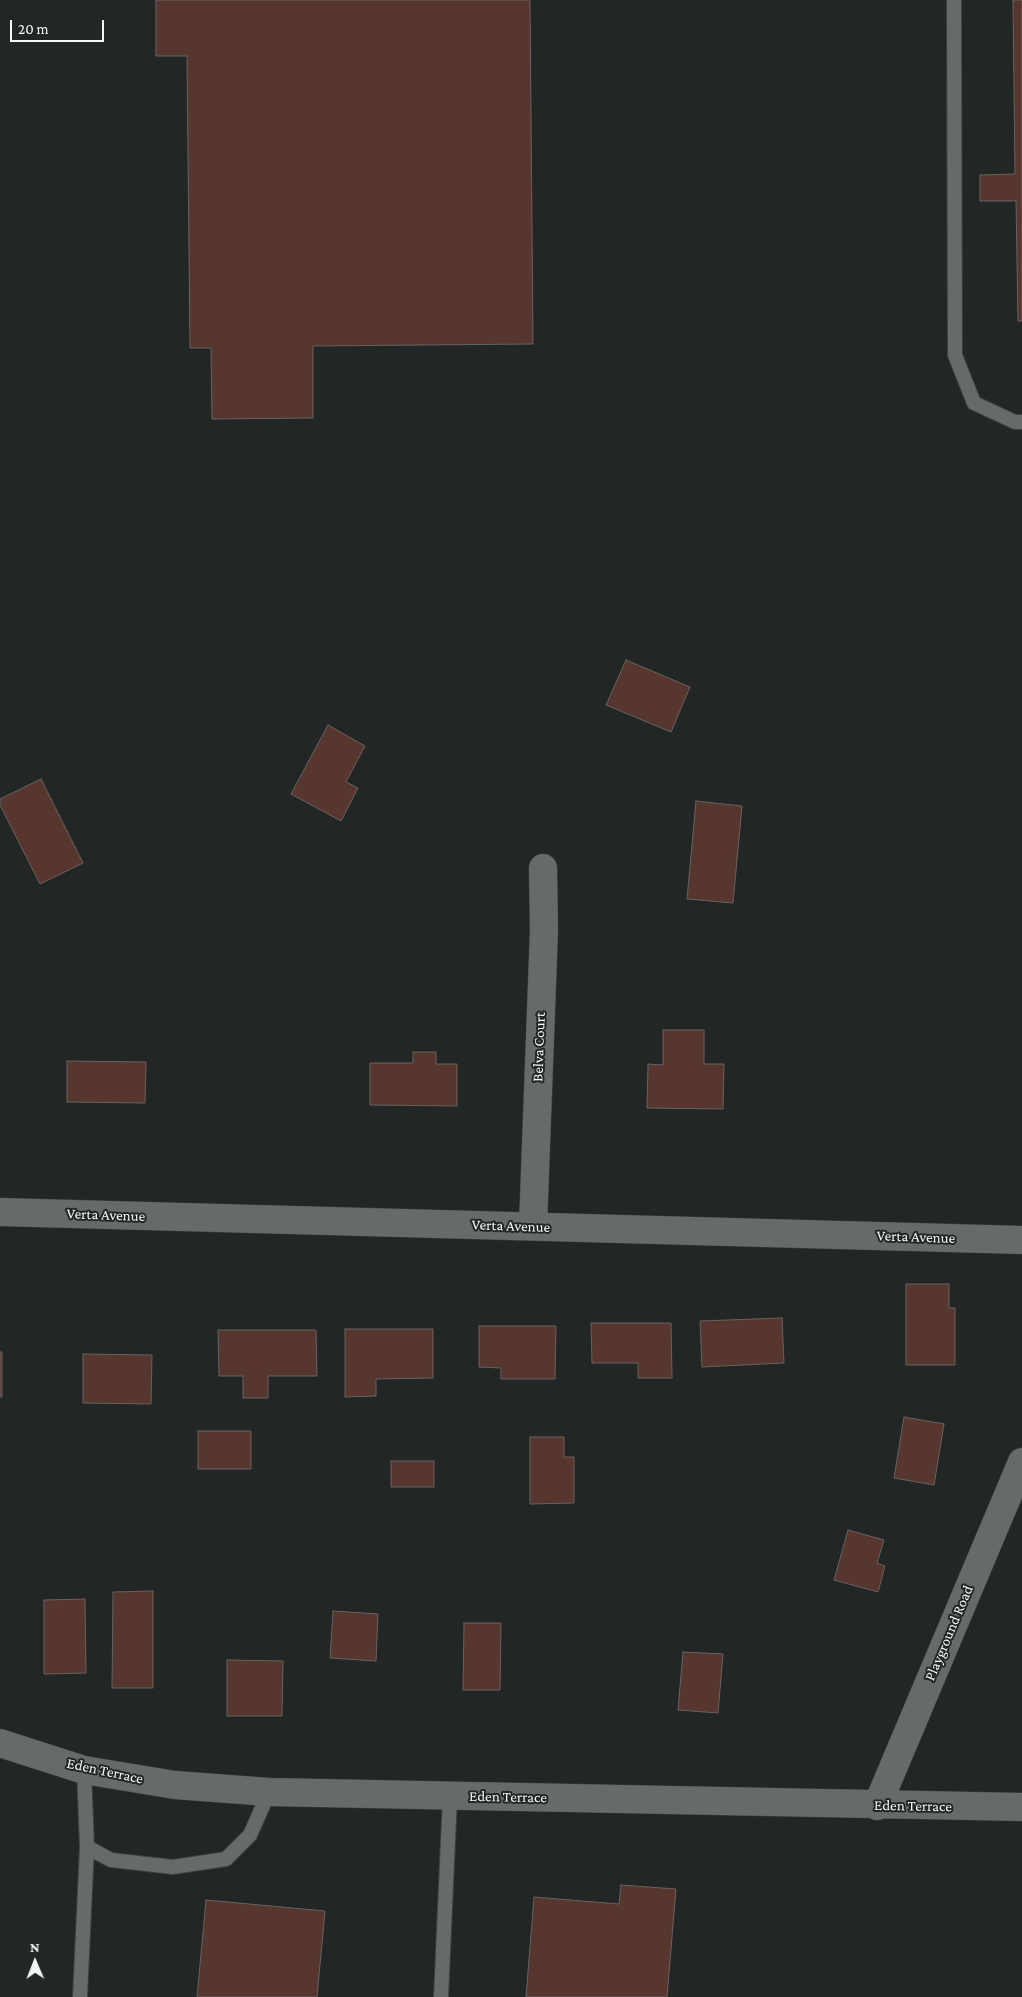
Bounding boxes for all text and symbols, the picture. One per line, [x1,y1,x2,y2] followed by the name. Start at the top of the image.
[12,10,106,42] scale bar
[18,21,49,37] text: 20 m
[529,1012,549,1082] street label: Belva Court
[66,1205,146,1225] street label: Verta Avenue
[471,1216,551,1236] street label: Verta Avenue
[876,1227,956,1247] street label: Verta Avenue
[921,1583,977,1683] street label: Playground Road
[65,1754,145,1788] street label: Eden Terrace
[469,1787,547,1807] street label: Eden Terrace
[874,1796,952,1816] street label: Eden Terrace
[10,1937,60,1987] north arrow
[30,1939,40,1955] text: N

